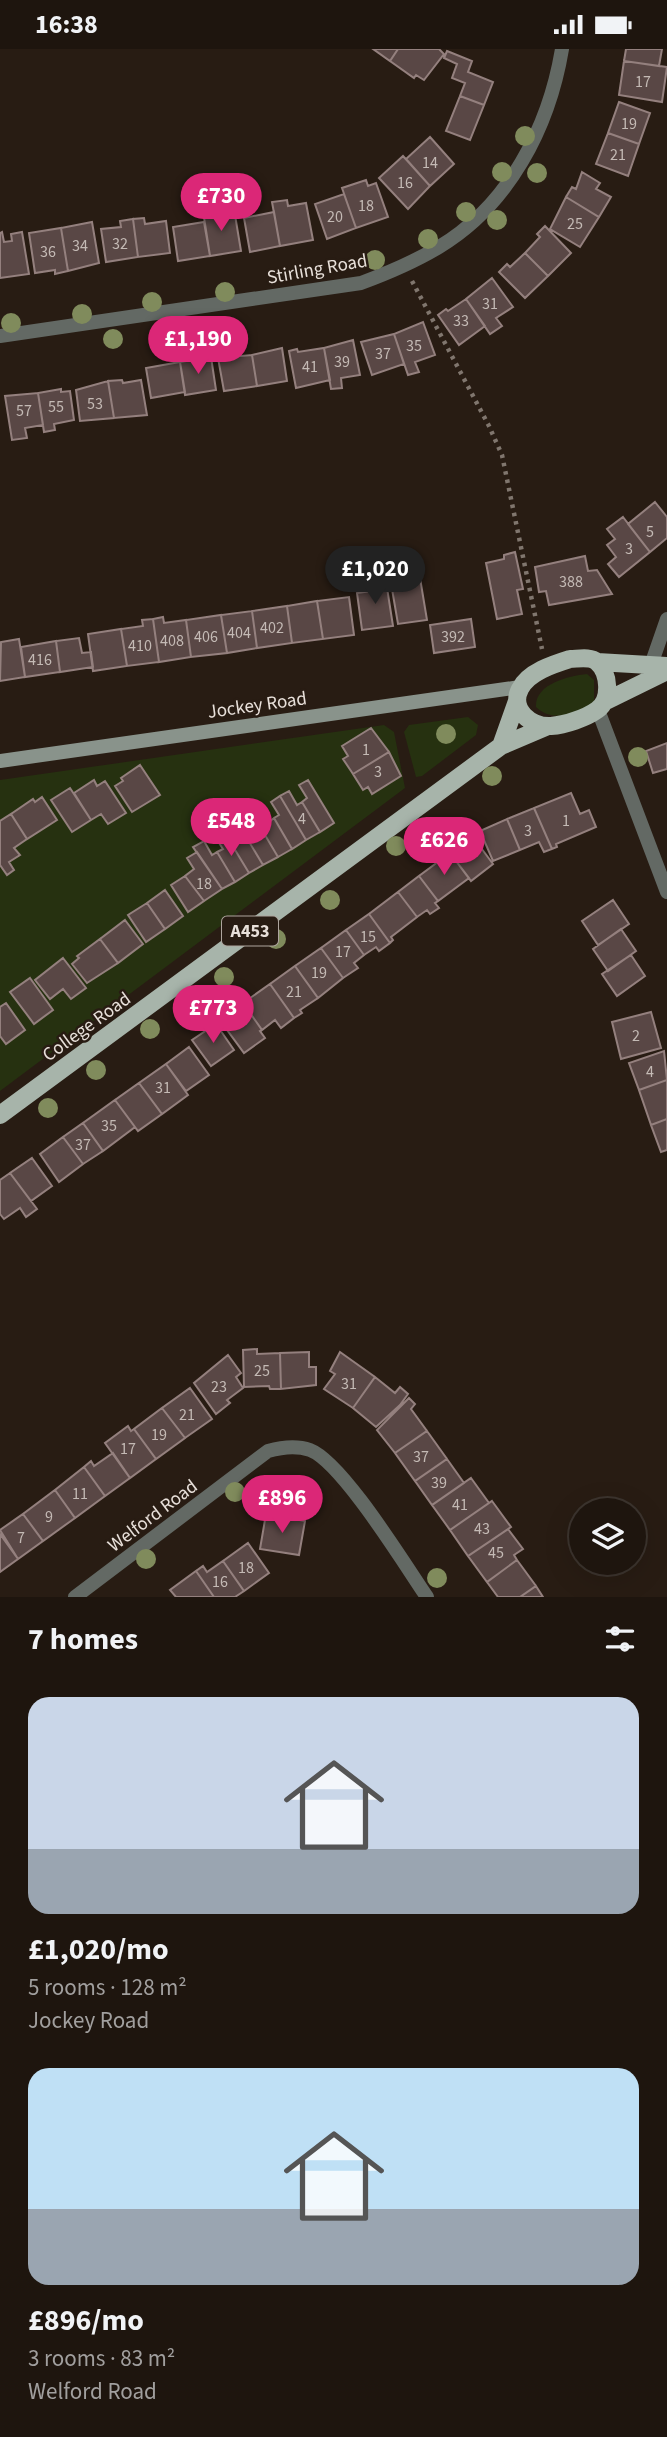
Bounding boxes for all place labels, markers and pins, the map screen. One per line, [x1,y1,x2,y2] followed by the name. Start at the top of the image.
[180,173,262,233] pin: £730
[141,317,255,376] pin: £1,190
[318,547,432,606] pin: £1,020
[190,799,272,858] pin: £548
[403,817,485,877] pin: £626
[172,985,254,1045] pin: £773
[241,1475,323,1535] pin: £896

